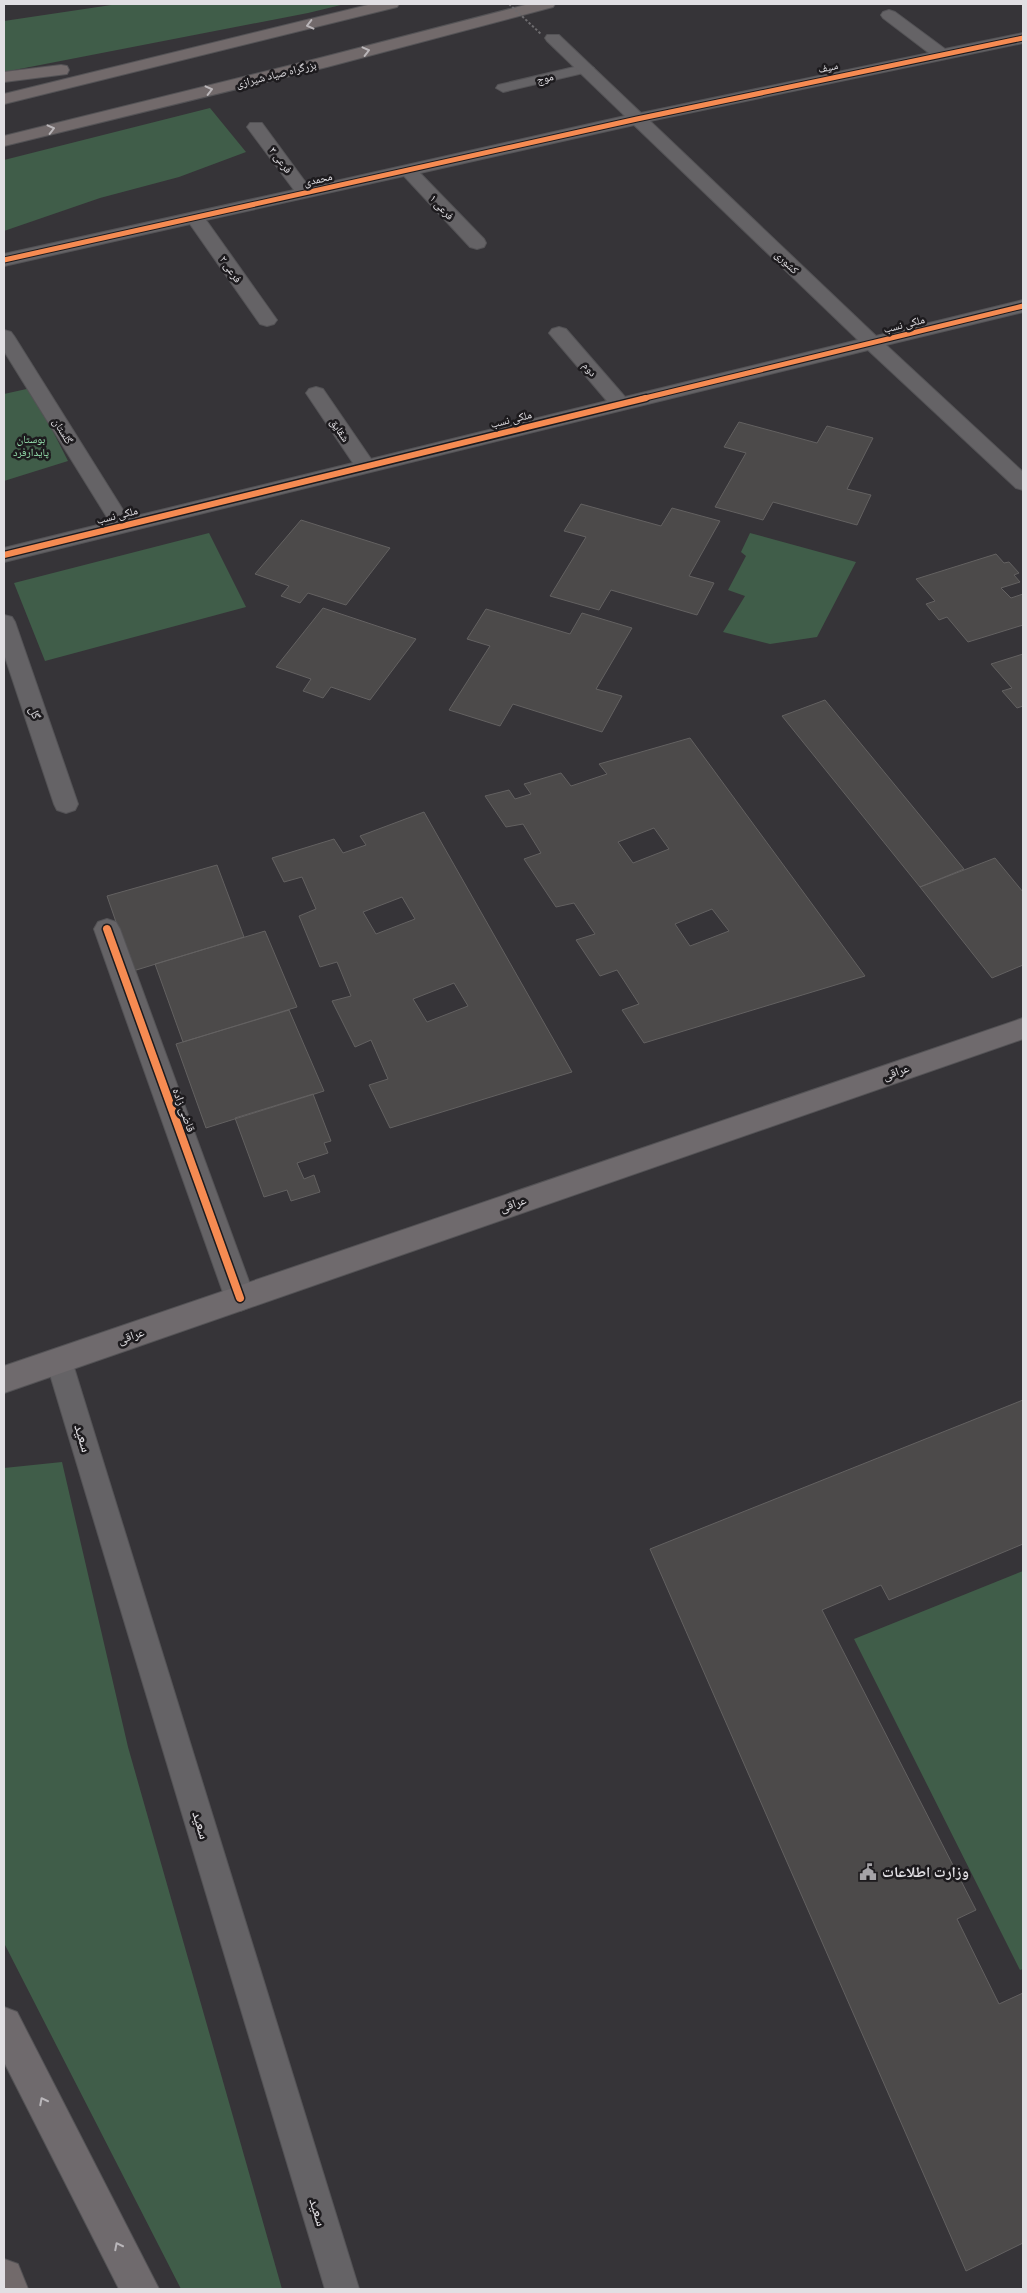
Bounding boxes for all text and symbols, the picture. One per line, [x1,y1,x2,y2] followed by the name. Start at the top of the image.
[306,19,314,30] one-way arrow
[362,46,371,57] one-way arrow
[234,57,318,91] street label: بزرگراه صیاد شیرازی
[817,58,839,76] street label: سیف
[535,69,555,87] street label: موج
[204,86,212,96] one-way arrow
[47,125,55,135] one-way arrow
[266,144,296,176] street label: فرعی ۳
[302,169,334,189] street label: محمدی
[427,191,458,223] street label: فرعی ۱
[772,247,802,277] street label: کشوری
[217,253,245,285] street label: فرعی ۲
[882,312,926,336] street label: ملکی نسب
[580,359,600,380] street label: دوم
[489,407,533,431] street label: ملکی نسب
[50,416,77,447] street label: گلستان
[327,416,353,444] street label: شقایق
[13,432,49,459] park label: بوستان پایدارفرد
[95,503,139,527] street label: ملکی نسب
[26,705,45,721] street label: گل
[881,1060,911,1083] street label: عراقی
[170,1086,199,1134] street label: قاضی زاده
[498,1192,528,1215] street label: عراقی
[116,1324,146,1347] street label: عراقی
[70,1421,97,1454] street label: سعید
[188,1808,215,1841] street label: سعید
[858,1862,878,1882] public building icon: وزارت اطلاعات
[882,1862,969,1881] place label: وزارت اطلاعات
[39,2098,49,2107] one-way arrow
[305,2195,332,2228] street label: سعید
[114,2242,124,2251] one-way arrow

